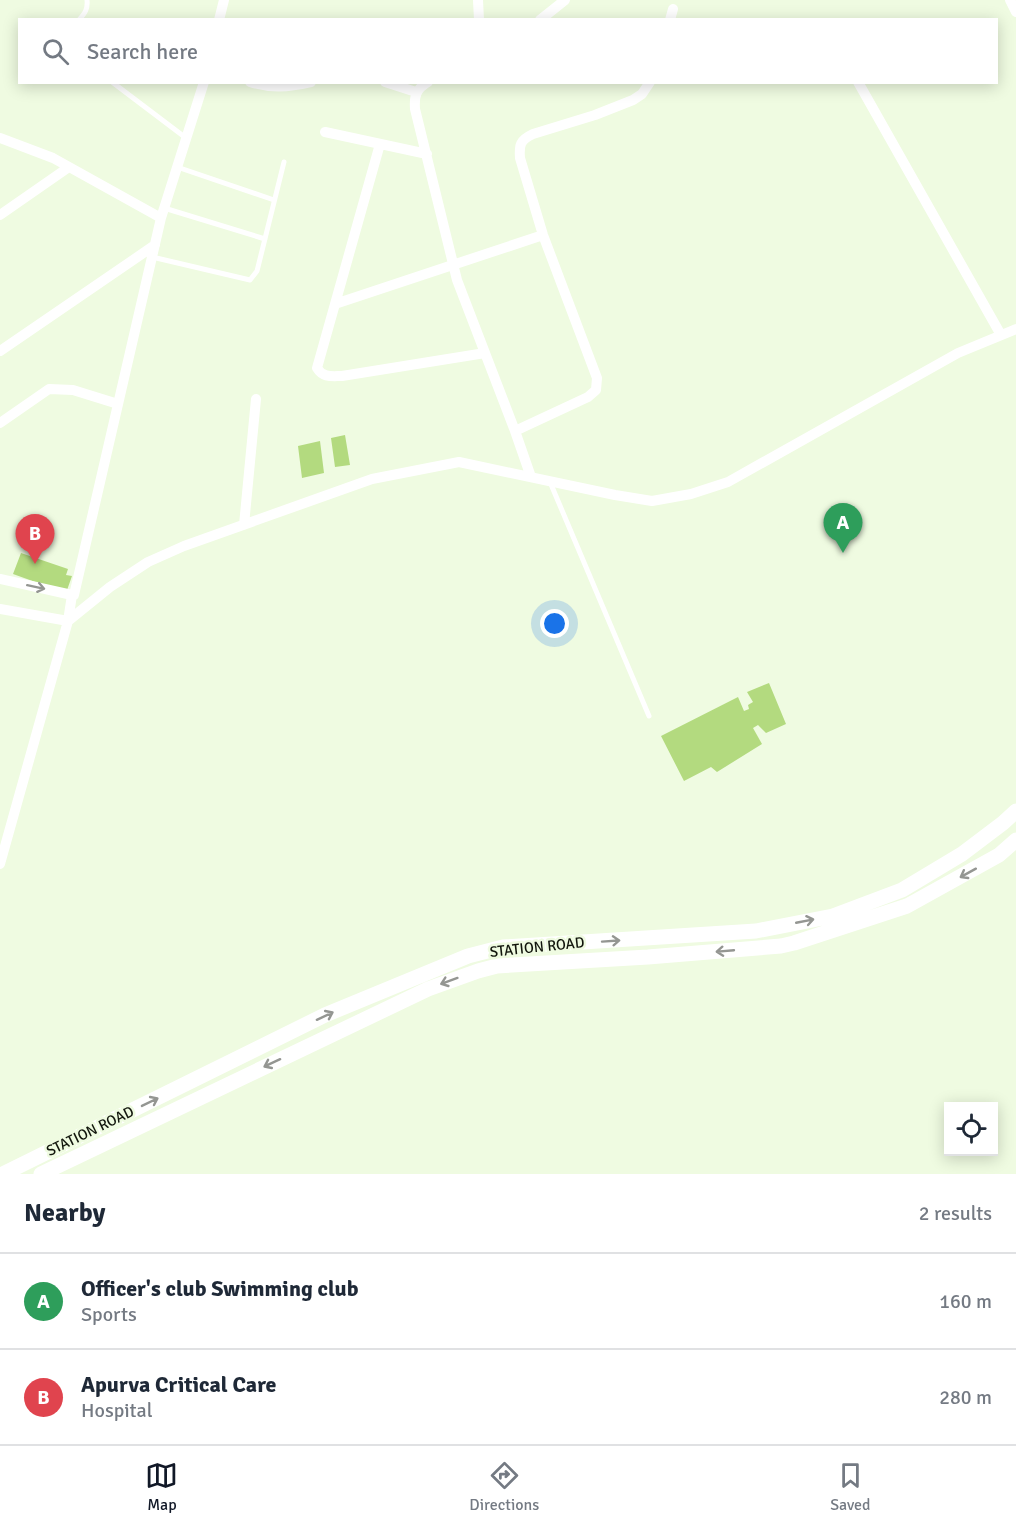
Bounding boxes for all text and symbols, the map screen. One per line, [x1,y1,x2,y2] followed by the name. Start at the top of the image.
[18,18,998,84] search box
[39,35,72,68] icon: search
[87,38,198,65] text: Search here
[824,504,862,553] pin: A
[15,514,54,564] pin: B
[26,582,45,593] one-way arrow
[540,609,569,638] your location
[959,867,976,879] one-way arrow
[795,915,814,927] one-way arrow
[489,933,585,961] street label: STATION ROAD
[601,935,621,946] one-way arrow
[715,946,735,957] one-way arrow
[440,977,459,988] one-way arrow
[315,1010,333,1021] one-way arrow
[263,1058,281,1070] one-way arrow
[140,1095,158,1107] one-way arrow
[43,1102,137,1160] street label: STATION ROAD
[944,1102,998,1156] map controls
[944,1102,998,1156] button: locate
[24,1197,105,1229] text: Nearby
[919,1201,992,1226] text: 2 results
[81,1275,358,1302] text: Officer's club Swimming club
[37,1289,50,1314] text: A
[939,1289,992,1314] text: 160 m
[81,1302,137,1327] text: Sports
[81,1371,276,1398] text: Apurva Critical Care
[37,1385,50,1410] text: B
[939,1385,992,1410] text: 280 m
[81,1398,153,1423] text: Hospital
[145,1459,178,1515] tab: Map
[469,1459,539,1515] tab: Directions
[830,1459,871,1515] tab: Saved

